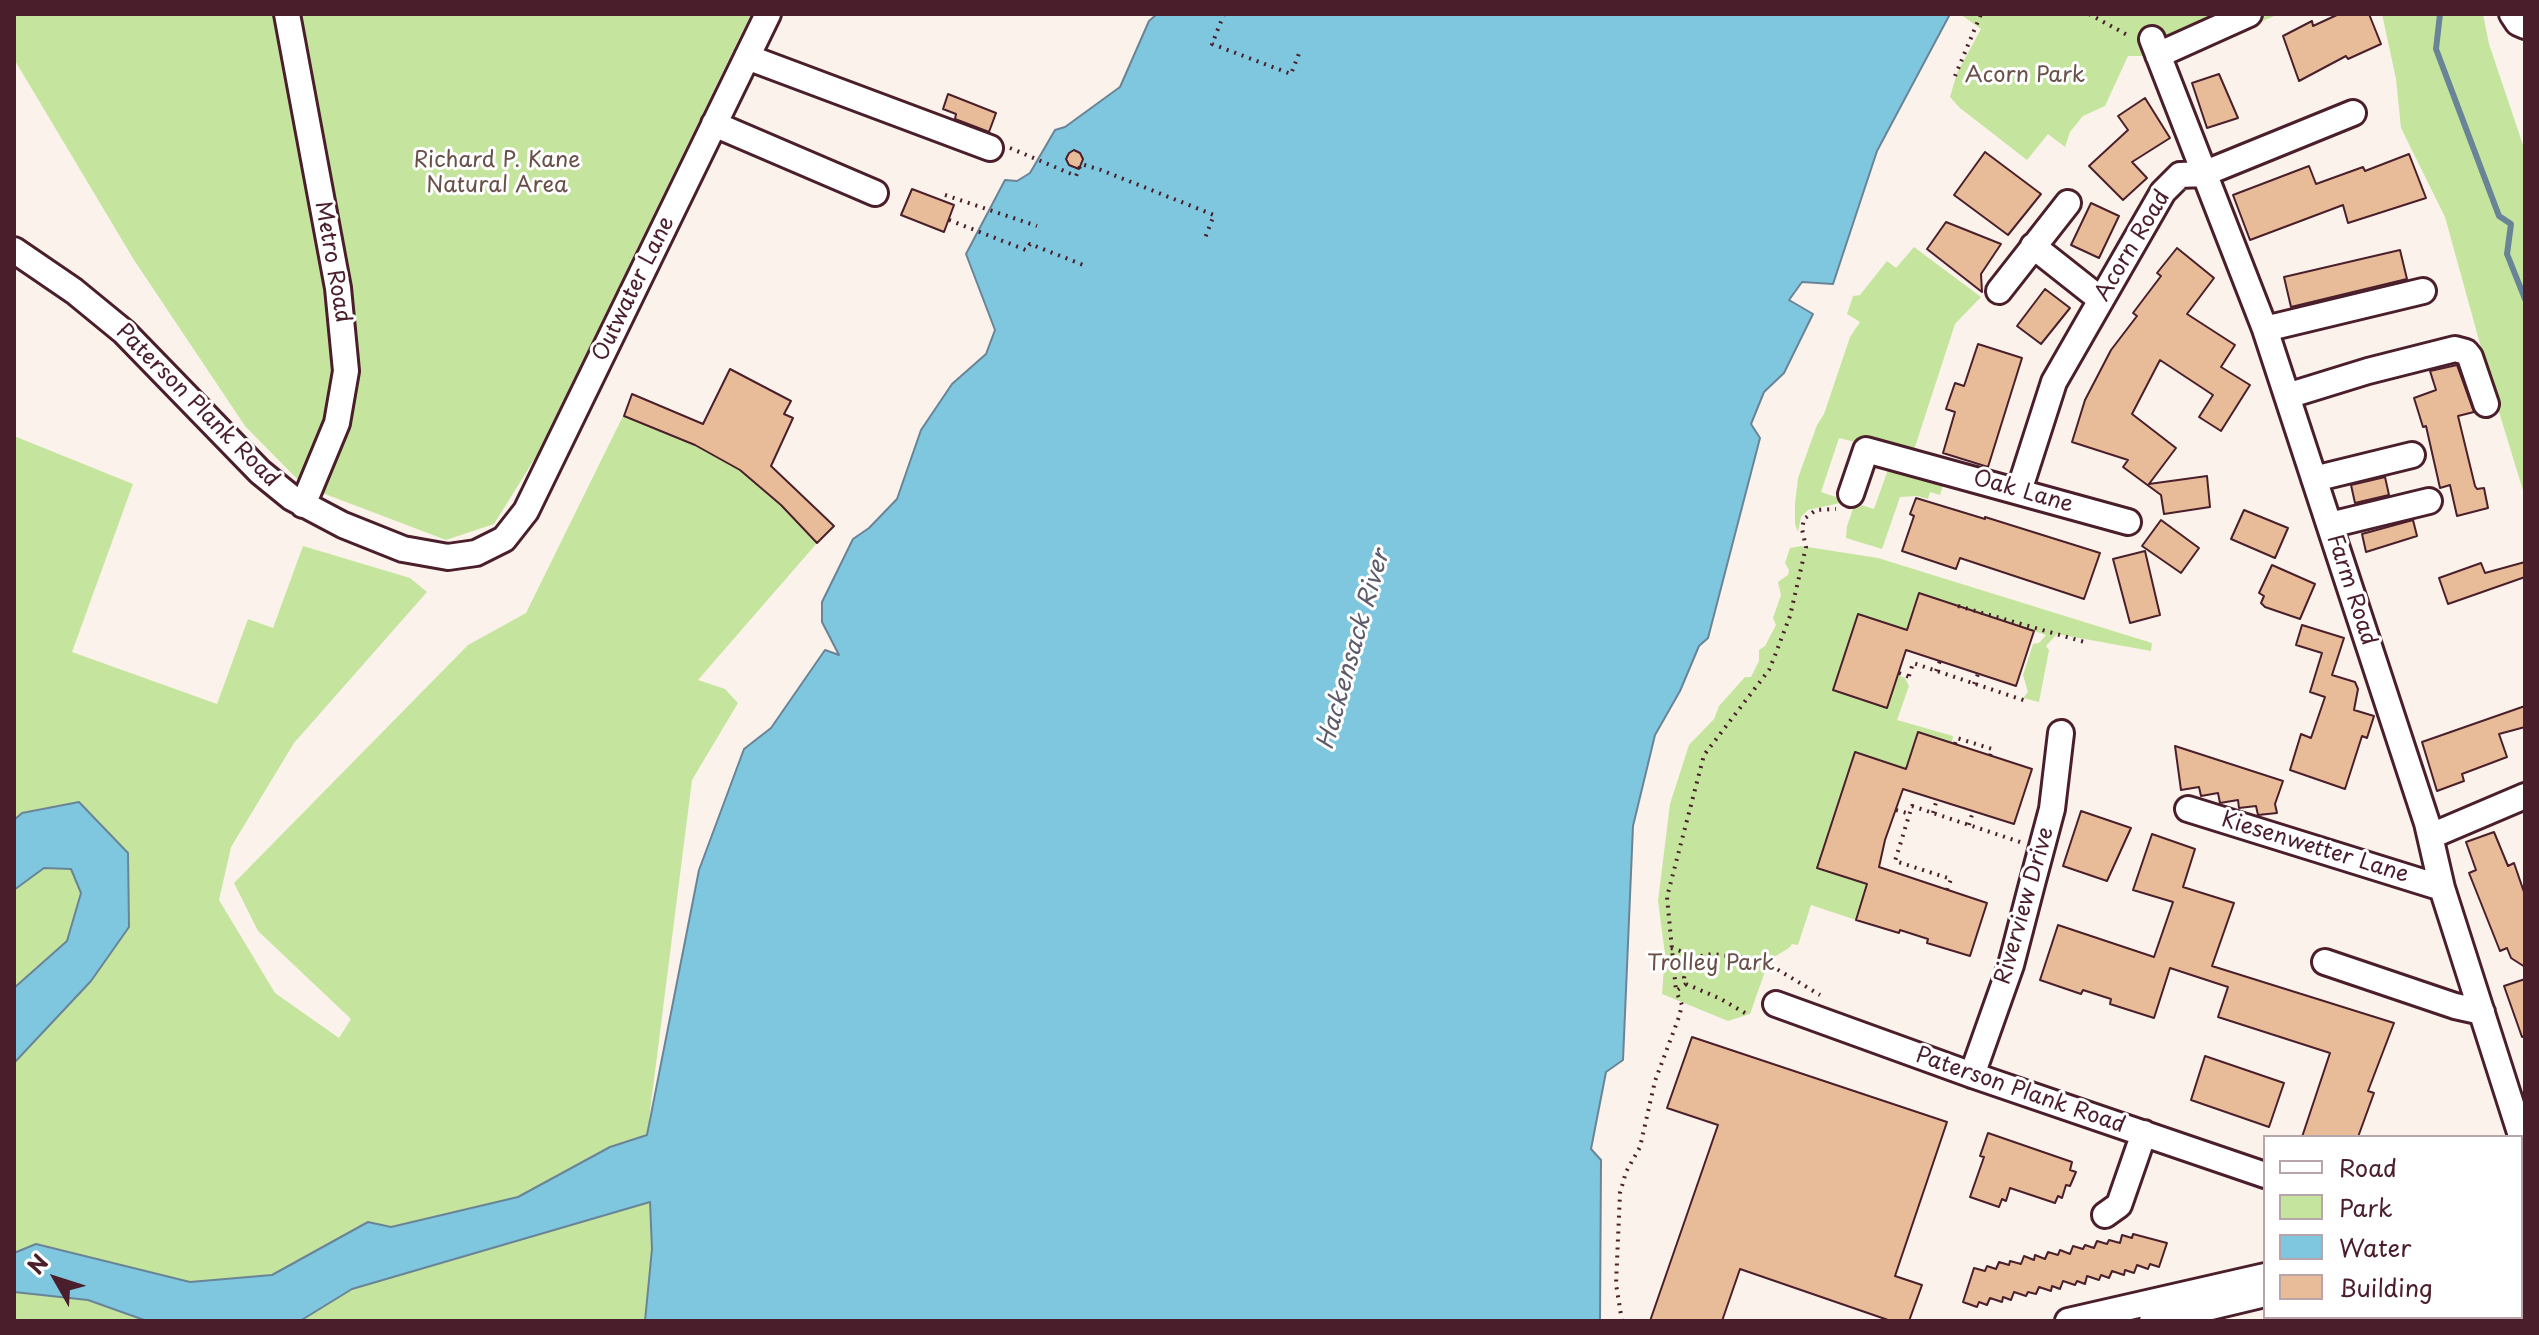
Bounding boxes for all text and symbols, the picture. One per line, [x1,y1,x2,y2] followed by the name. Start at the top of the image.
[1965,63,2085,89] park label: Acorn Park
[413,148,581,200] park label: Richard P. Kane Natural Area
[2090,186,2176,306] street label: Acorn Road
[308,199,356,325] street label: Metro Road
[587,212,681,366] street label: Outwater Lane
[110,319,284,493] street label: Paterson Plank Road
[1970,465,2076,519] street label: Oak Lane
[2321,531,2381,649] street label: Farm Road
[1312,547,1396,753] water label: Hackensack River
[2218,807,2412,889] street label: Kiesenwetter Lane
[1990,824,2060,988] street label: Riverview Drive
[1647,951,1775,977] park label: Trolley Park
[1912,1043,2128,1139] street label: Paterson Plank Road
[2263,1135,2523,1319] legend
[2339,1149,2397,1185] text: Road
[2339,1189,2393,1225] text: Park
[2339,1229,2411,1265] text: Water
[16,1239,96,1319] north arrow
[19,1246,55,1281] text: N
[2339,1269,2433,1305] text: Building

